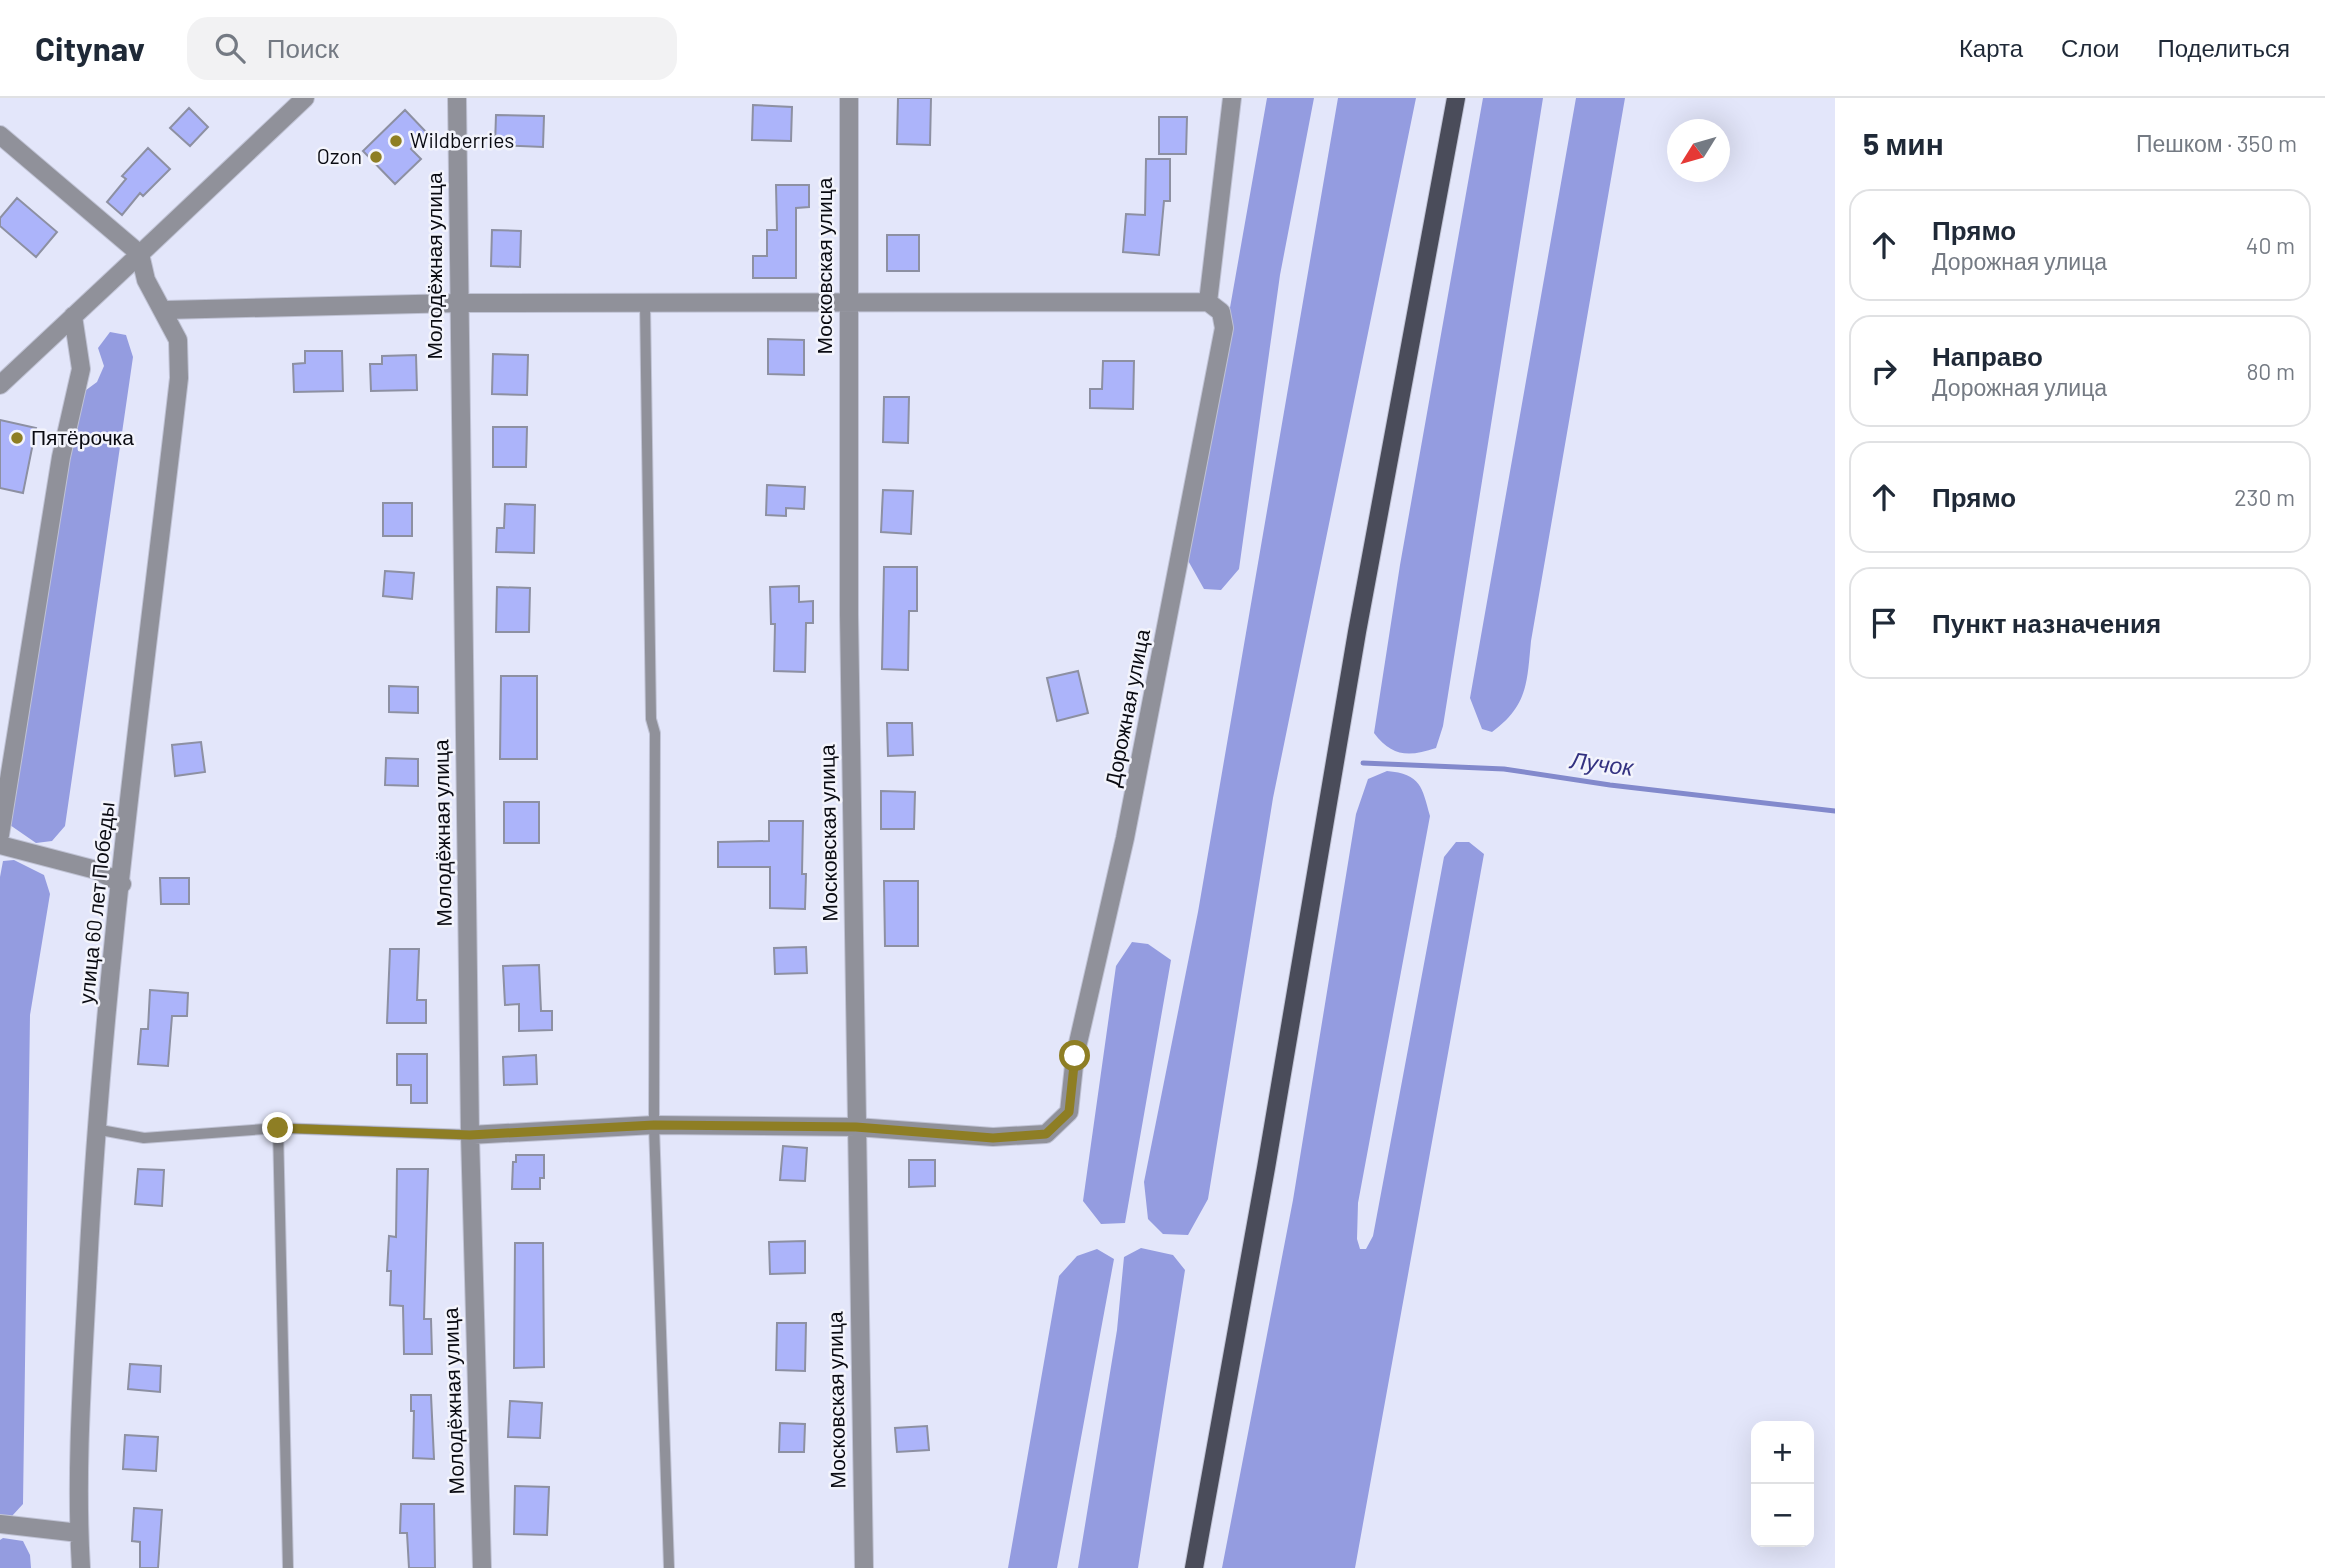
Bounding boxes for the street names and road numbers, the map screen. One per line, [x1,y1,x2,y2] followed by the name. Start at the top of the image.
[421,172,446,360] street label: Молодёжная улица
[811,177,836,355] street label: Московская улица
[1099,627,1154,789] street label: Дорожная улица
[427,739,456,927] street label: Молодёжная улица
[813,744,842,922] street label: Московская улица
[72,801,119,1005] street label: улица 60 лет Победы
[437,1307,468,1495] street label: Молодёжная улица
[821,1311,850,1489] street label: Московская улица

